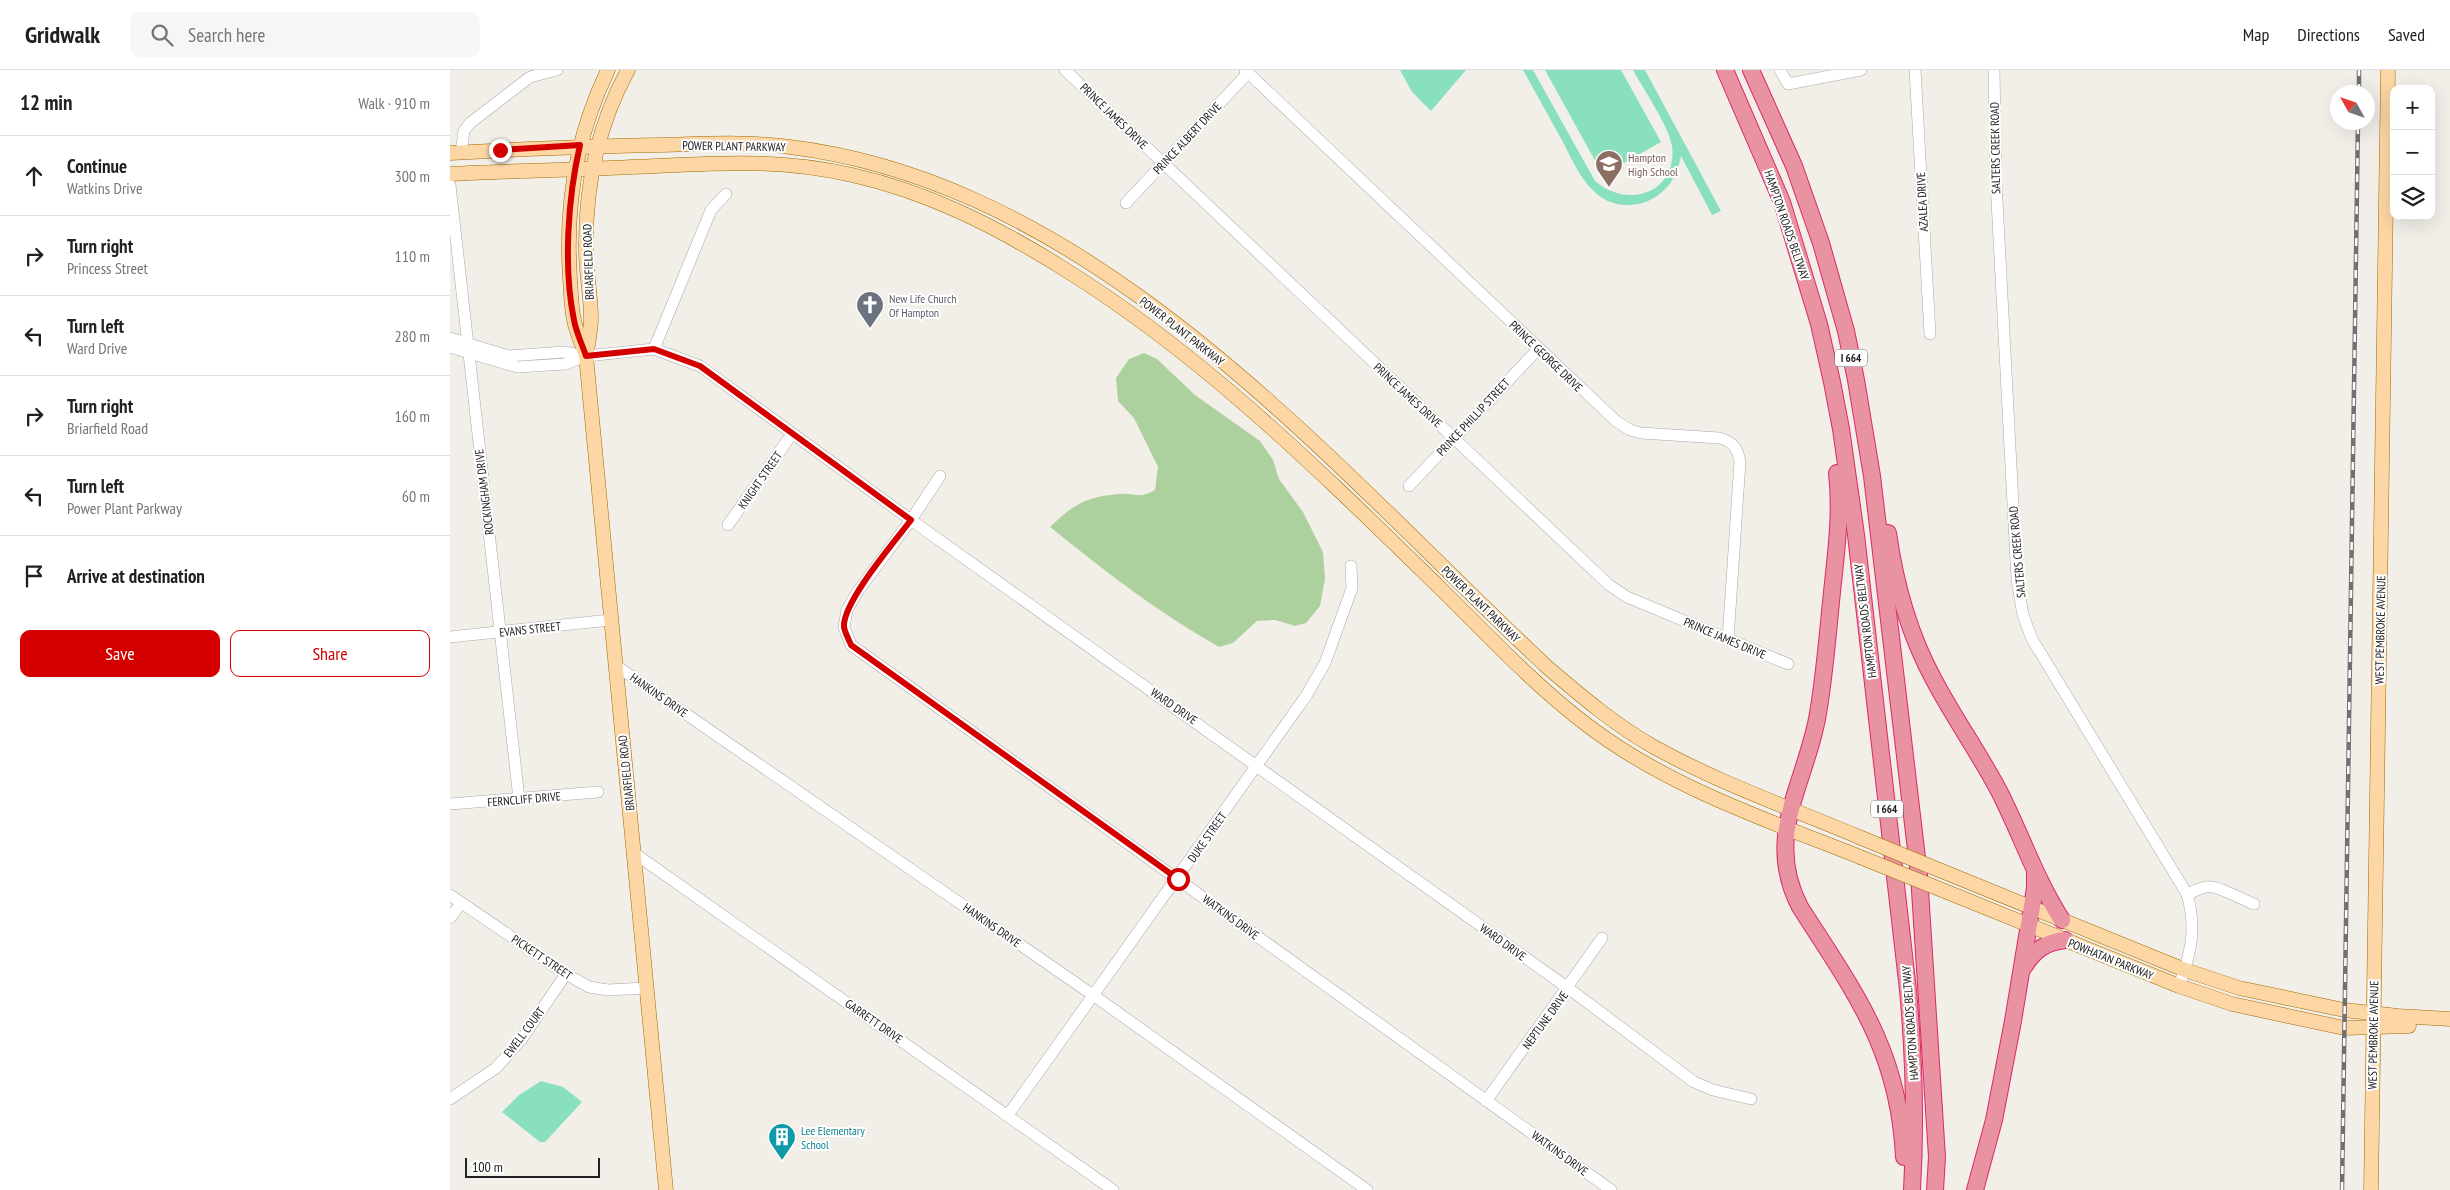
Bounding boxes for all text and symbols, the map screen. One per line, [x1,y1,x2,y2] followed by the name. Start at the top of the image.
[130,12,480,57] search box
[25,19,100,50] text: Gridwalk
[148,21,176,49] icon: search
[188,23,265,47] text: Search here
[2243,23,2269,46] text: Map
[2297,23,2360,46] text: Directions
[2388,23,2425,46] text: Saved
[1077,80,1151,152] street label: PRINCE JAMES DRIVE
[2330,85,2375,130] north arrow
[2390,85,2435,220] map controls
[2390,85,2435,130] button: +
[20,89,72,116] text: 12 min
[358,93,430,113] text: Walk · 910 m
[1150,99,1224,177] street label: PRINCE ALBERT DRIVE
[1987,102,2003,194] street label: SALTERS CREEK ROAD
[2390,130,2435,175] button: −
[682,138,786,154] street label: POWER PLANT PARKWAY
[489,139,512,162] route end
[1594,149,1624,188] school or university icon: Hampton High School
[1628,150,1678,179] place label: Hampton High School
[67,154,127,178] text: Continue
[20,162,48,190] icon: ahead
[395,166,430,186] text: 300 m
[1761,168,1813,282] street label: HAMPTON ROADS BELTWAY
[1913,172,1931,232] street label: AZALEA DRIVE
[2390,175,2435,220] button: layers
[67,178,143,198] text: Watkins Drive
[579,224,597,300] street label: BRIARFIELD ROAD
[67,234,133,258] text: Turn right
[20,242,48,270] icon: right
[395,246,430,266] text: 110 m
[67,258,148,278] text: Princess Street
[855,290,885,329] church icon: New Life Church Of Hampton
[889,291,957,320] place label: New Life Church Of Hampton
[1137,293,1228,369] street label: POWER PLANT PARKWAY
[67,314,124,338] text: Turn left
[1506,317,1586,395] street label: PRINCE GEORGE DRIVE
[20,322,48,350] icon: left
[395,326,430,346] text: 280 m
[67,338,127,358] text: Ward Drive
[1835,350,1867,366] road number: I 664
[1371,359,1445,431] street label: PRINCE JAMES DRIVE
[1433,375,1513,459] street label: PRINCE PHILLIP STREET
[67,394,133,418] text: Turn right
[20,402,48,430] icon: right
[395,406,430,426] text: 160 m
[67,418,148,438] text: Briarfield Road
[471,448,497,536] street label: ROCKINGHAM DRIVE
[735,448,786,512] street label: KNIGHT STREET
[67,474,124,498] text: Turn left
[20,482,48,510] icon: left
[402,486,430,506] text: 60 m
[67,498,182,518] text: Power Plant Parkway
[2006,506,2028,598] street label: SALTERS CREEK ROAD
[20,562,48,590] icon: arrive
[1850,562,1879,679] street label: HAMPTON ROADS BELTWAY
[1439,563,1524,646] street label: POWER PLANT PARKWAY
[67,564,205,588] text: Arrive at destination
[2372,575,2388,685] street label: WEST PEMBROKE AVENUE
[1681,614,1769,662] street label: PRINCE JAMES DRIVE
[498,618,562,640] street label: EVANS STREET
[20,630,220,677] button: Save
[230,630,430,677] button: Share
[627,670,691,720] street label: HANKINS DRIVE
[1148,684,1200,728] street label: WARD DRIVE
[615,734,637,812] street label: BRIARFIELD ROAD
[487,788,561,810] street label: FERNCLIFF DRIVE
[1871,801,1903,818] road number: I 664
[1184,808,1230,865] street label: DUKE STREET
[1167,868,1190,891] route start
[1200,891,1262,943] street label: WATKINS DRIVE
[960,900,1024,950] street label: HANKINS DRIVE
[1477,920,1529,964] street label: WARD DRIVE
[509,931,576,983] street label: PICKETT STREET
[2066,935,2156,983] street label: POWHATAN PARKWAY
[1898,965,1921,1081] street label: HAMPTON ROADS BELTWAY
[2365,980,2381,1090] street label: WEST PEMBROKE AVENUE
[1519,988,1571,1052] street label: NEPTUNE DRIVE
[842,996,906,1046] street label: GARRETT DRIVE
[500,1003,548,1060] street label: EWELL COURT
[767,1122,797,1161] building icon: Lee Elementary School
[801,1123,865,1152] place label: Lee Elementary School
[1529,1127,1591,1179] street label: WATKINS DRIVE
[465,1155,600,1178] scale bar
[472,1158,503,1176] text: 100 m

